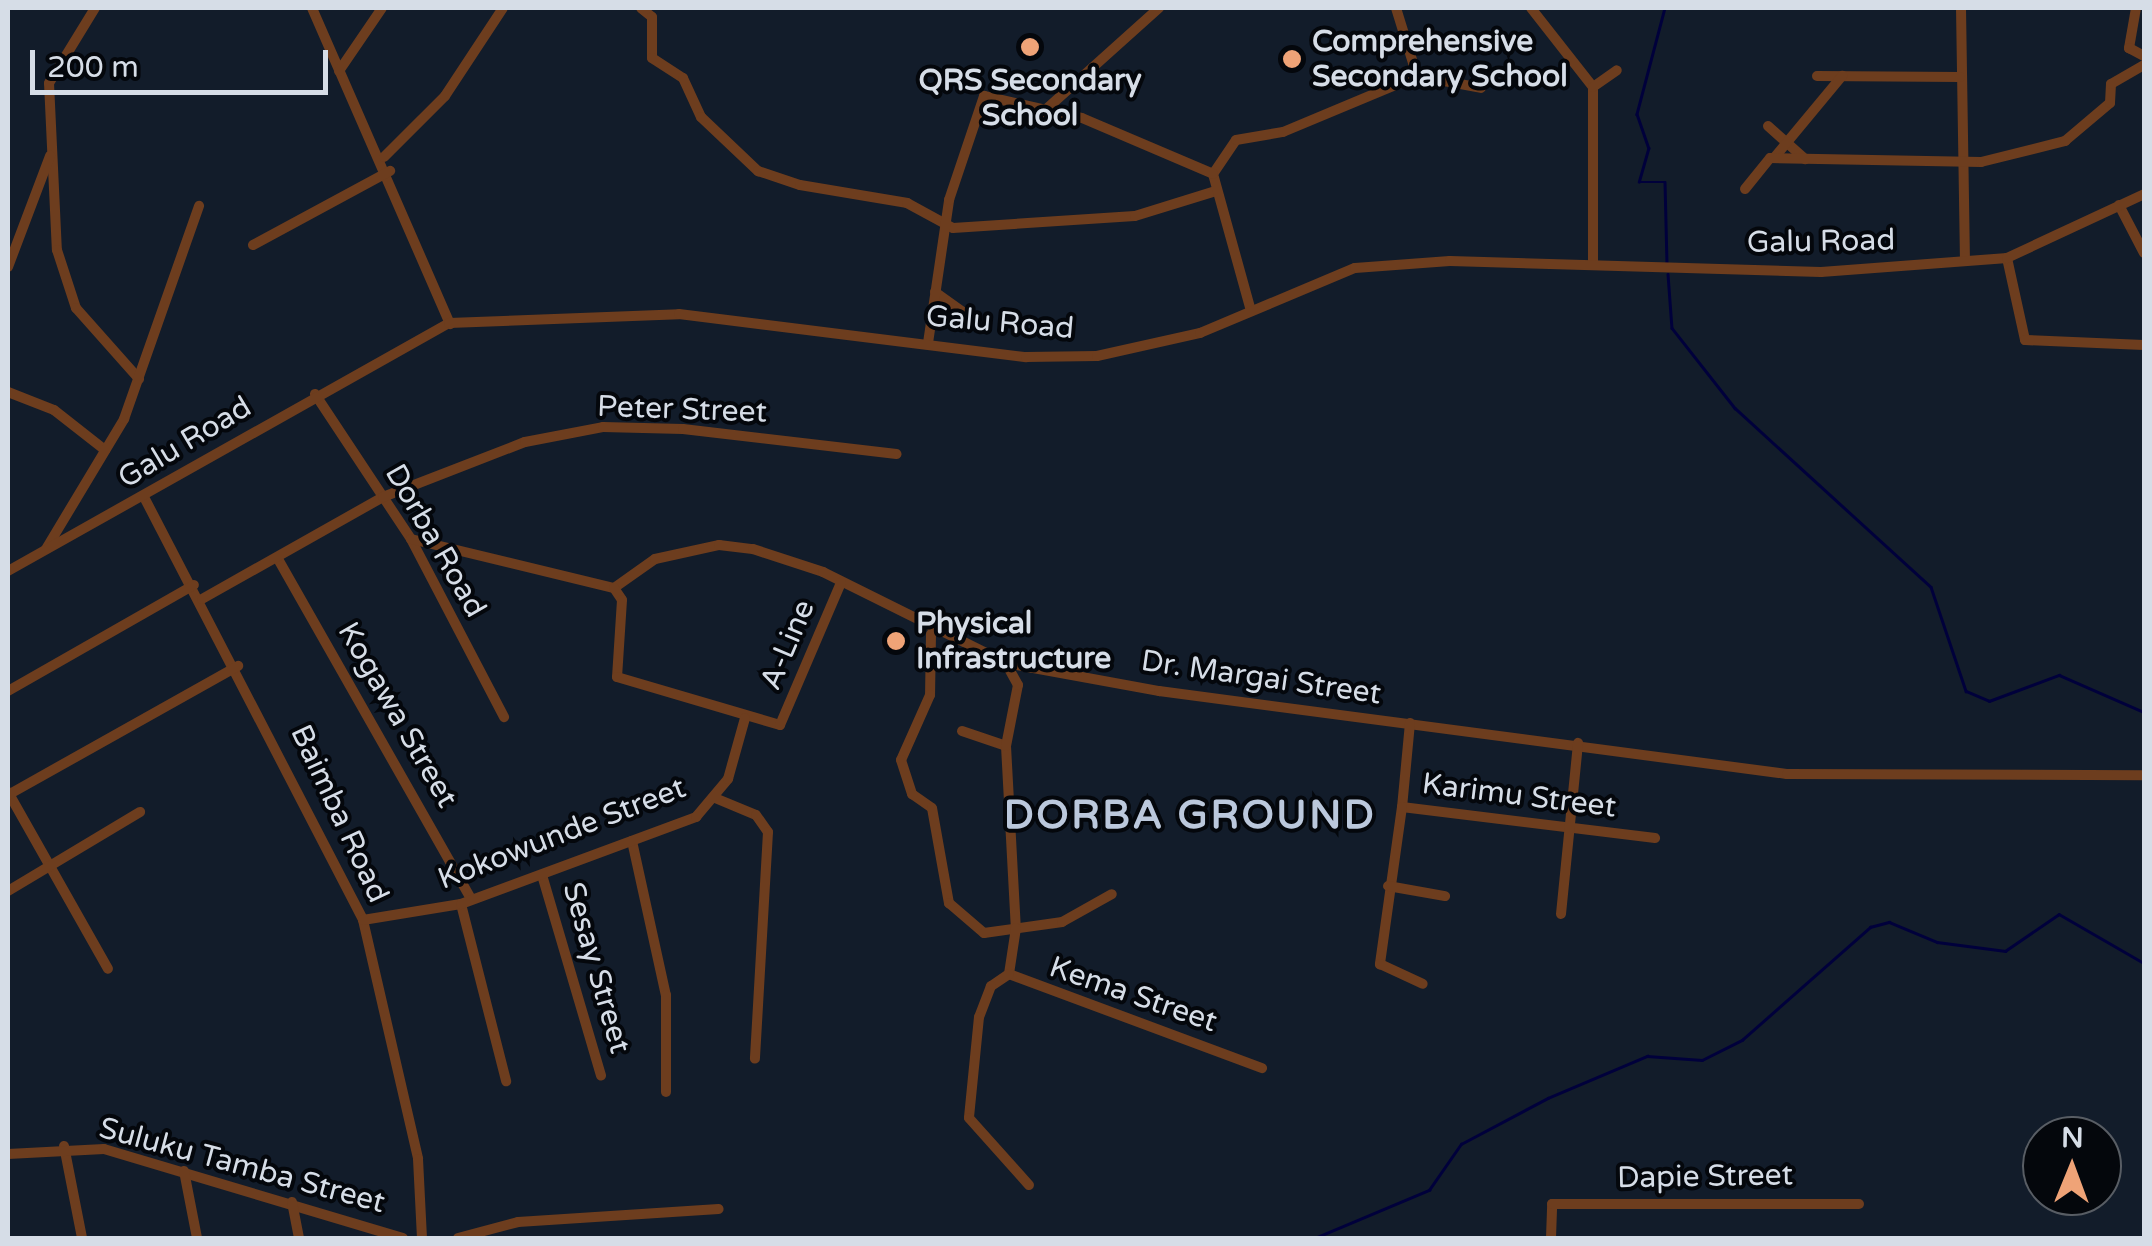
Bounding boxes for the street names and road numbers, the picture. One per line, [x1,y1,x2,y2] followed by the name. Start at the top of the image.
[1746,223,1896,261] street label: Galu Road
[924,299,1076,347] street label: Galu Road
[112,389,258,497] street label: Galu Road
[596,389,768,431] street label: Peter Street
[377,458,493,624] street label: Dorba Road
[753,595,823,695] street label: A-Line
[329,616,465,814] street label: Kogawa Street
[1139,643,1383,713] street label: Dr. Margai Street
[282,720,396,908] street label: Baimba Road
[1420,766,1618,826] street label: Karimu Street
[433,770,691,898] street label: Kokowunde Street
[554,878,638,1058] street label: Sesay Street
[1044,949,1222,1041] street label: Kema Street
[95,1111,389,1221] street label: Suluku Tamba Street
[1617,1157,1793,1197] street label: Dapie Street

